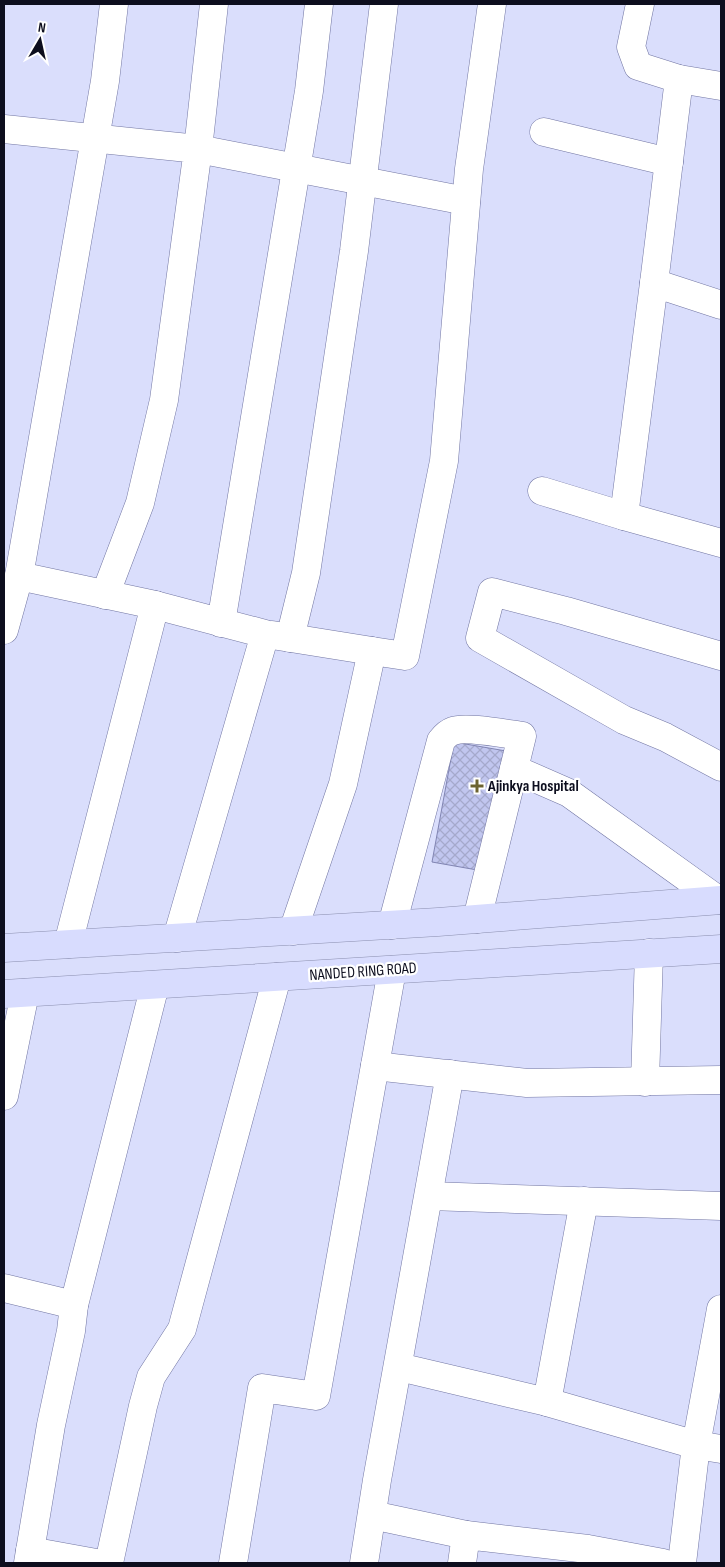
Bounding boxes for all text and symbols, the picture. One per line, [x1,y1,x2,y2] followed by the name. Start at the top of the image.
[15,15,65,65] north arrow
[37,19,47,37] text: N
[487,777,579,796] place label: Ajinkya Hospital
[470,779,484,793] marker: Ajinkya Hospital
[309,959,417,985] street label: NANDED RING ROAD

